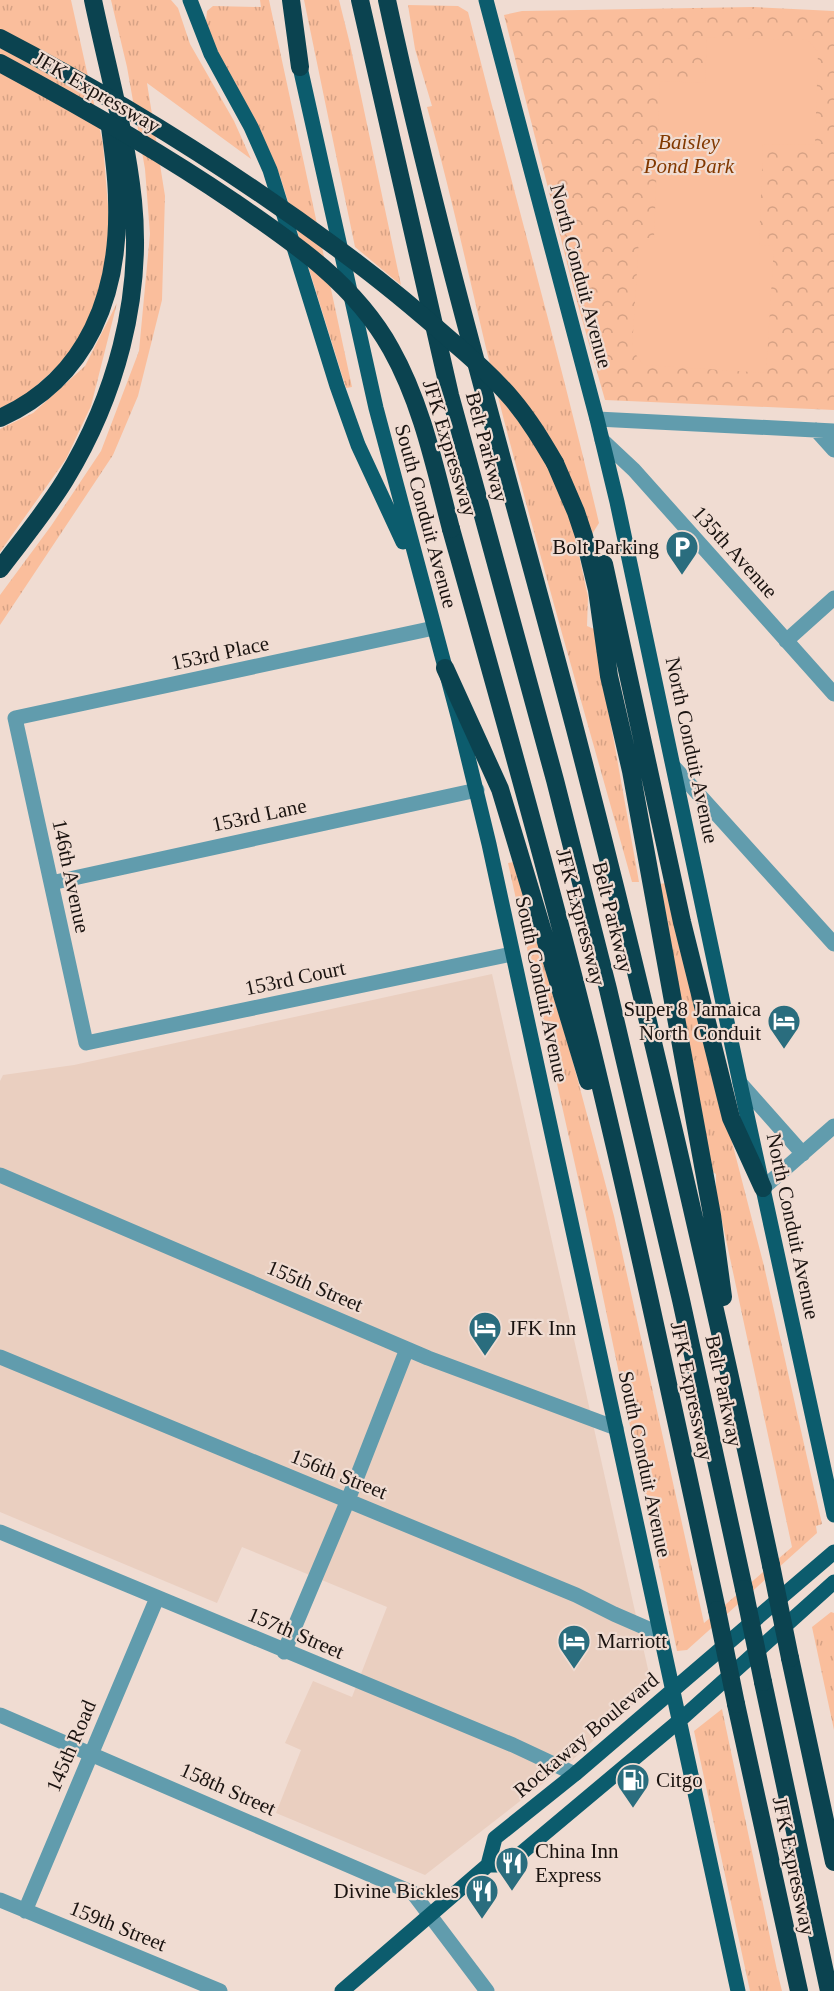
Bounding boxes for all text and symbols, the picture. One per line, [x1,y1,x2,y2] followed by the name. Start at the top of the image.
[30,46,165,138] street label: JFK Expressway
[643,130,735,178] park label: Baisley Pond Park
[545,181,617,371] street label: North Conduit Avenue
[418,377,482,520] street label: JFK Expressway
[461,389,513,506] street label: Belt Parkway
[390,421,462,611] street label: South Conduit Avenue
[687,501,783,603] street label: 135th Avenue
[664,529,700,576] parking icon: Bolt Parking
[552,535,659,559] place label: Bolt Parking
[169,631,271,675] street label: 153rd Place
[661,655,723,845] street label: North Conduit Avenue
[209,793,309,837] street label: 153rd Lane
[47,817,95,935] street label: 146th Avenue
[551,845,611,989] street label: JFK Expressway
[588,859,639,976] street label: Belt Parkway
[511,894,573,1084] street label: South Conduit Avenue
[243,956,348,1000] street label: 153rd Court
[623,997,762,1045] place label: Super 8 Jamaica North Conduit
[766,1003,802,1050] hotel icon: Super 8 Jamaica North Conduit
[762,1131,824,1321] street label: North Conduit Avenue
[263,1255,367,1317] street label: 155th Street
[467,1310,503,1357] hotel icon: JFK Inn
[508,1316,577,1340] place label: JFK Inn
[666,1319,719,1463] street label: JFK Expressway
[700,1333,748,1450] street label: Belt Parkway
[614,1369,676,1559] street label: South Conduit Avenue
[287,1444,391,1504] street label: 156th Street
[244,1602,348,1664] street label: 157th Street
[556,1623,592,1670] hotel icon: Marriott
[597,1629,667,1653] place label: Marriott
[509,1667,664,1802] street label: Rockaway Boulevard
[41,1696,101,1796] street label: 145th Road
[176,1757,280,1821] street label: 158th Street
[615,1762,651,1809] fuel station icon: Citgo
[656,1768,703,1792] place label: Citgo
[768,1794,821,1938] street label: JFK Expressway
[535,1839,619,1887] place label: China Inn Express
[494,1845,530,1892] restaurant icon: China Inn Express
[464,1873,500,1920] restaurant icon: Divine Bickles
[334,1879,459,1903] place label: Divine Bickles
[66,1896,170,1956] street label: 159th Street

